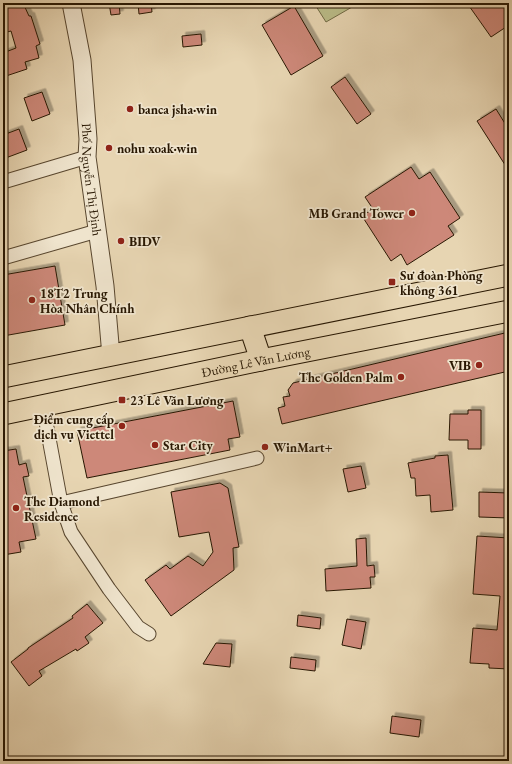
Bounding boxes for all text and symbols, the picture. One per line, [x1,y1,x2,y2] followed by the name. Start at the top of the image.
[138,101,218,118] place label: banca jsha·win
[125,104,135,114] marker: banca jsha·win
[78,122,106,237] street label: Phố Nguyễn Thị Định
[117,140,198,157] place label: nohu xoak·win
[104,143,114,153] marker: nohu xoak·win
[308,205,405,222] place label: MB Grand Tower
[407,208,417,218] marker: MB Grand Tower
[129,233,161,250] place label: BIDV
[116,236,126,246] marker: BIDV
[400,267,483,299] place label: Sư đoàn Phòng không 361
[387,277,397,287] marker: Sư đoàn Phòng không 361
[40,285,135,317] place label: 18T2 Trung Hòa Nhân Chính
[27,295,37,305] marker: 18T2 Trung Hòa Nhân Chính
[200,342,312,381] street label: Đường Lê Văn Lương
[449,357,471,374] place label: VIB
[474,360,484,370] marker: VIB
[299,369,394,386] place label: The Golden Palm
[396,372,406,382] marker: The Golden Palm
[130,392,224,409] place label: 23 Lê Văn Lương
[117,395,127,405] marker: 23 Lê Văn Lương
[34,411,114,443] place label: Điểm cung cấp dịch vụ Viettel
[117,421,127,431] marker: Điểm cung cấp dịch vụ Viettel
[163,437,213,454] place label: Star City
[273,439,333,456] place label: WinMart+
[150,440,160,450] marker: Star City
[260,442,270,452] marker: WinMart+
[24,493,101,525] place label: The Diamond Residence
[11,503,21,513] marker: The Diamond Residence

